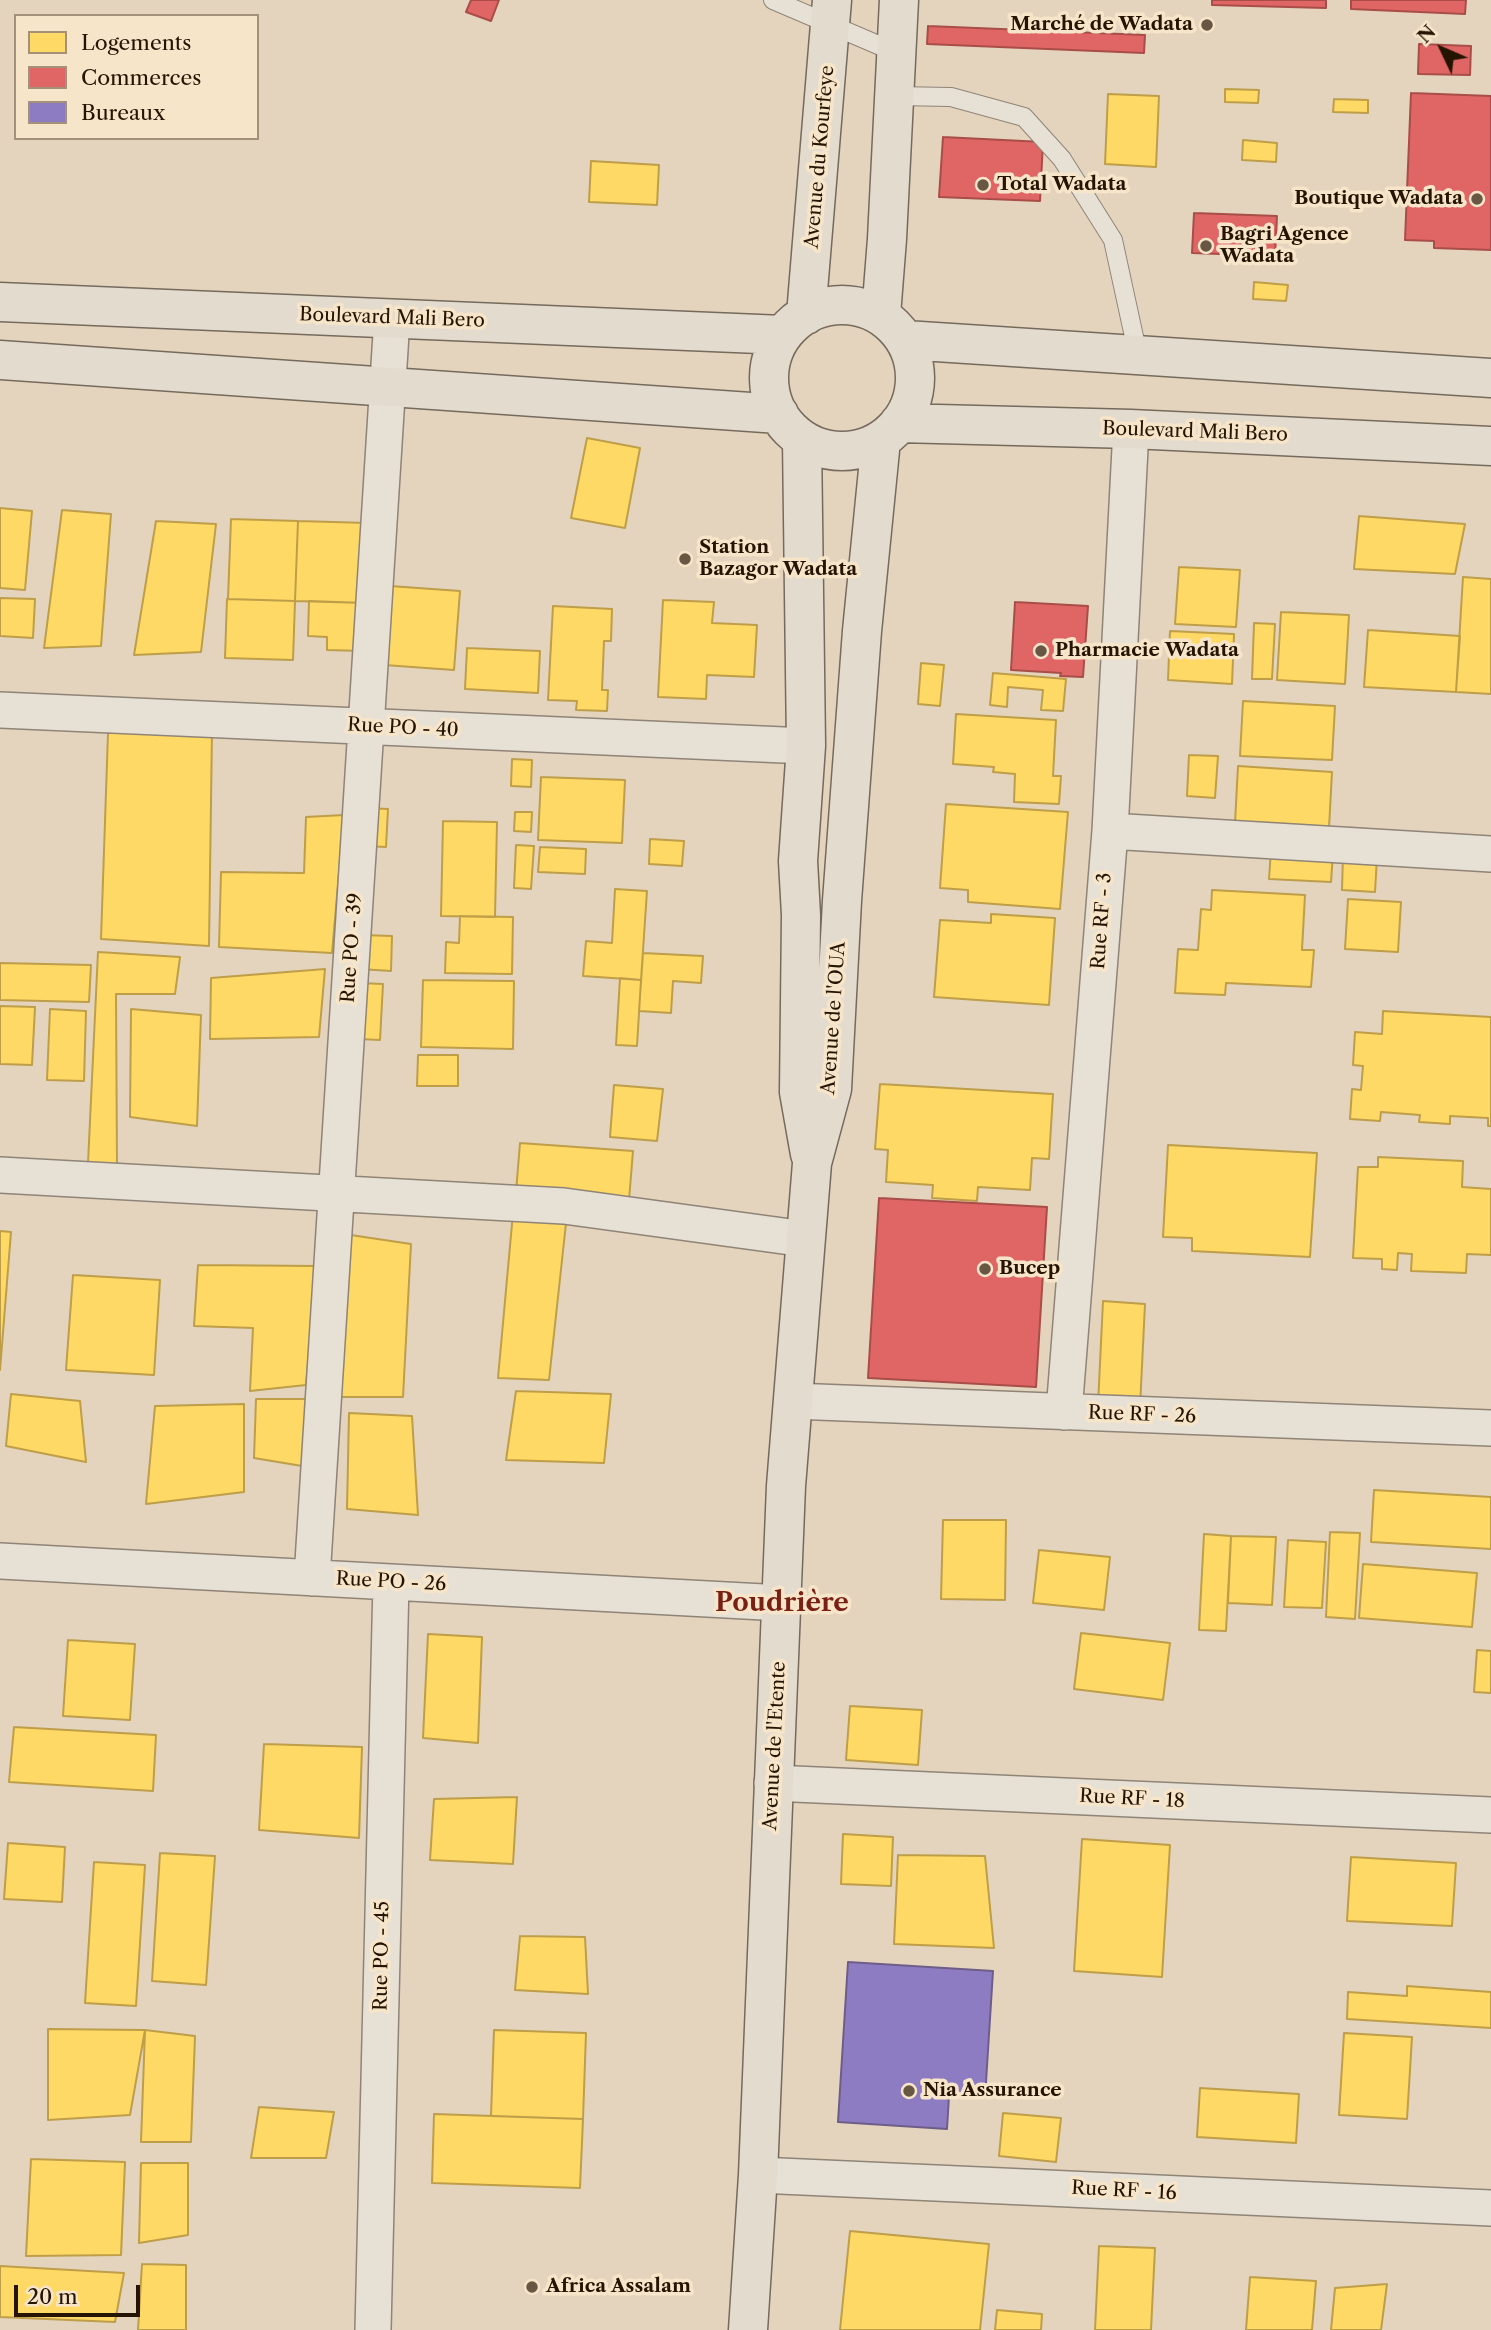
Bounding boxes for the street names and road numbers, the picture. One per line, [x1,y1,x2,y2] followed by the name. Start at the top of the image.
[801,64,839,250] street label: Avenue du Kourfeye
[299,303,485,333] street label: Boulevard Mali Bero
[1102,417,1288,447] street label: Boulevard Mali Bero
[347,714,459,742] street label: Rue PO - 40
[1087,872,1117,970] street label: Rue RF - 3
[337,892,367,1004] street label: Rue PO - 39
[817,941,851,1095] street label: Avenue de l'OUA
[1087,1402,1197,1428] street label: Rue RF - 26
[335,1568,447,1596] street label: Rue PO - 26
[759,1661,791,1831] street label: Avenue de l'Etente
[1079,1785,1185,1813] street label: Rue RF - 18
[370,1901,394,2011] street label: Rue PO - 45
[1071,2177,1177,2205] street label: Rue RF - 16

